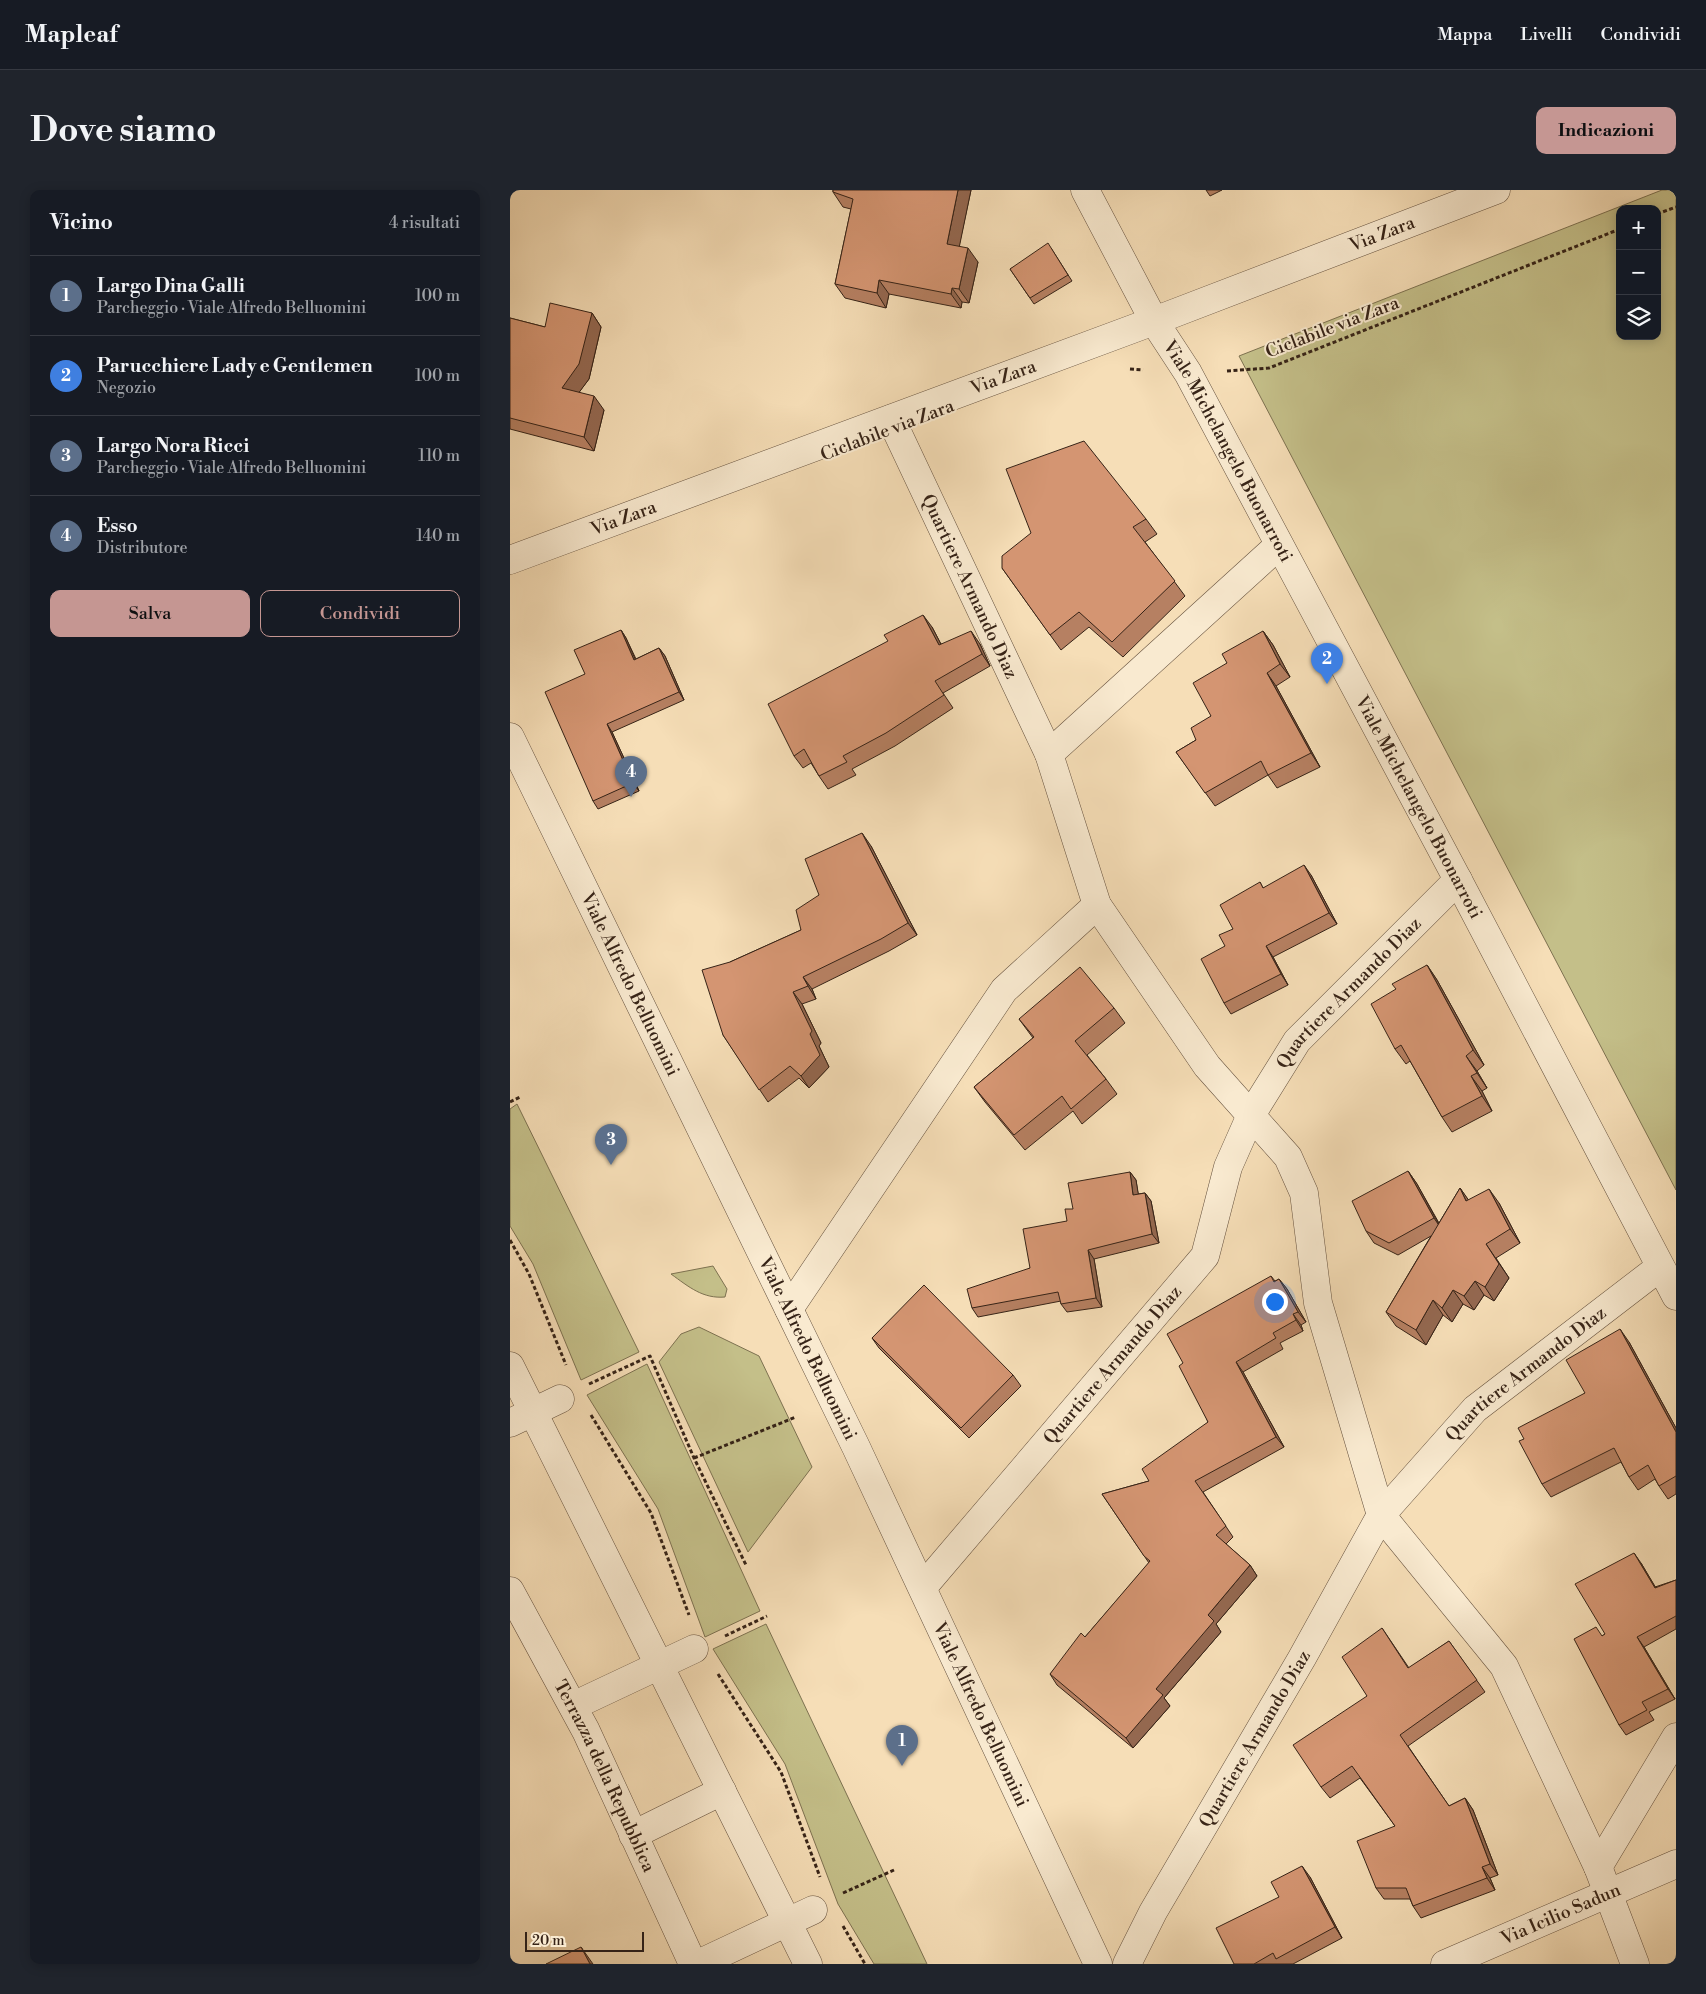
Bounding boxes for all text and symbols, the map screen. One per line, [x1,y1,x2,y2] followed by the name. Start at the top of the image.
[25,20,118,50] text: Mapleaf
[1437,23,1492,46] text: Mappa
[1520,23,1573,46] text: Livelli
[1601,23,1681,46] text: Condividi
[1536,107,1676,154] button: Indicazioni
[30,109,217,152] text: Dove siamo
[1616,205,1661,340] map controls
[1616,205,1661,250] button: +
[50,210,113,236] text: Vicino
[1345,211,1419,257] street label: Via Zara
[389,213,460,233] text: 4 risultati
[1616,250,1661,295] button: −
[97,274,245,298] text: Largo Dina Galli
[62,286,70,306] text: 1
[415,286,460,306] text: 100 m
[1262,291,1403,364] street label: Ciclabile via Zara
[1616,295,1661,340] button: layers
[97,298,366,318] text: Parcheggio · Viale Alfredo Belluomini
[1157,335,1298,566] street label: Viale Michelangelo Buonarroti
[97,354,373,378] text: Parucchiere Lady e Gentlemen
[966,354,1040,400] street label: Via Zara
[61,366,71,386] text: 2
[415,366,460,386] text: 100 m
[97,378,156,398] text: Negozio
[817,394,958,467] street label: Ciclabile via Zara
[97,434,249,458] text: Largo Nora Ricci
[61,446,71,466] text: 3
[418,446,460,466] text: 110 m
[97,458,366,478] text: Parcheggio · Viale Alfredo Belluomini
[916,491,1023,683] street label: Quartiere Armando Diaz
[587,495,660,541] street label: Via Zara
[97,514,138,538] text: Esso
[61,526,71,546] text: 4
[416,526,460,546] text: 140 m
[97,538,188,558] text: Distributore
[50,590,250,637] button: Salva
[260,590,460,637] button: Condividi
[1311,643,1343,684] pin: 2
[1350,691,1487,923] street label: Viale Michelangelo Buonarroti
[615,756,647,797] pin: 4
[575,888,684,1080] street label: Viale Alfredo Belluomini
[1272,912,1426,1073] street label: Quartiere Armando Diaz
[595,1124,627,1165] pin: 3
[753,1252,862,1444] street label: Viale Alfredo Belluomini
[1039,1281,1187,1449] street label: Quartiere Armando Diaz
[1262,1289,1288,1315] your location
[1441,1302,1611,1446] street label: Quartiere Armando Diaz
[927,1618,1034,1811] street label: Viale Alfredo Belluomini
[1194,1646,1316,1832] street label: Quartiere Armando Diaz
[549,1676,661,1877] street label: Terrazza della Repubblica
[886,1725,918,1766] pin: 1
[1496,1878,1625,1951] street label: Via Icilio Sadun
[525,1929,644,1952] scale bar
[532,1932,564,1950] text: 20 m

